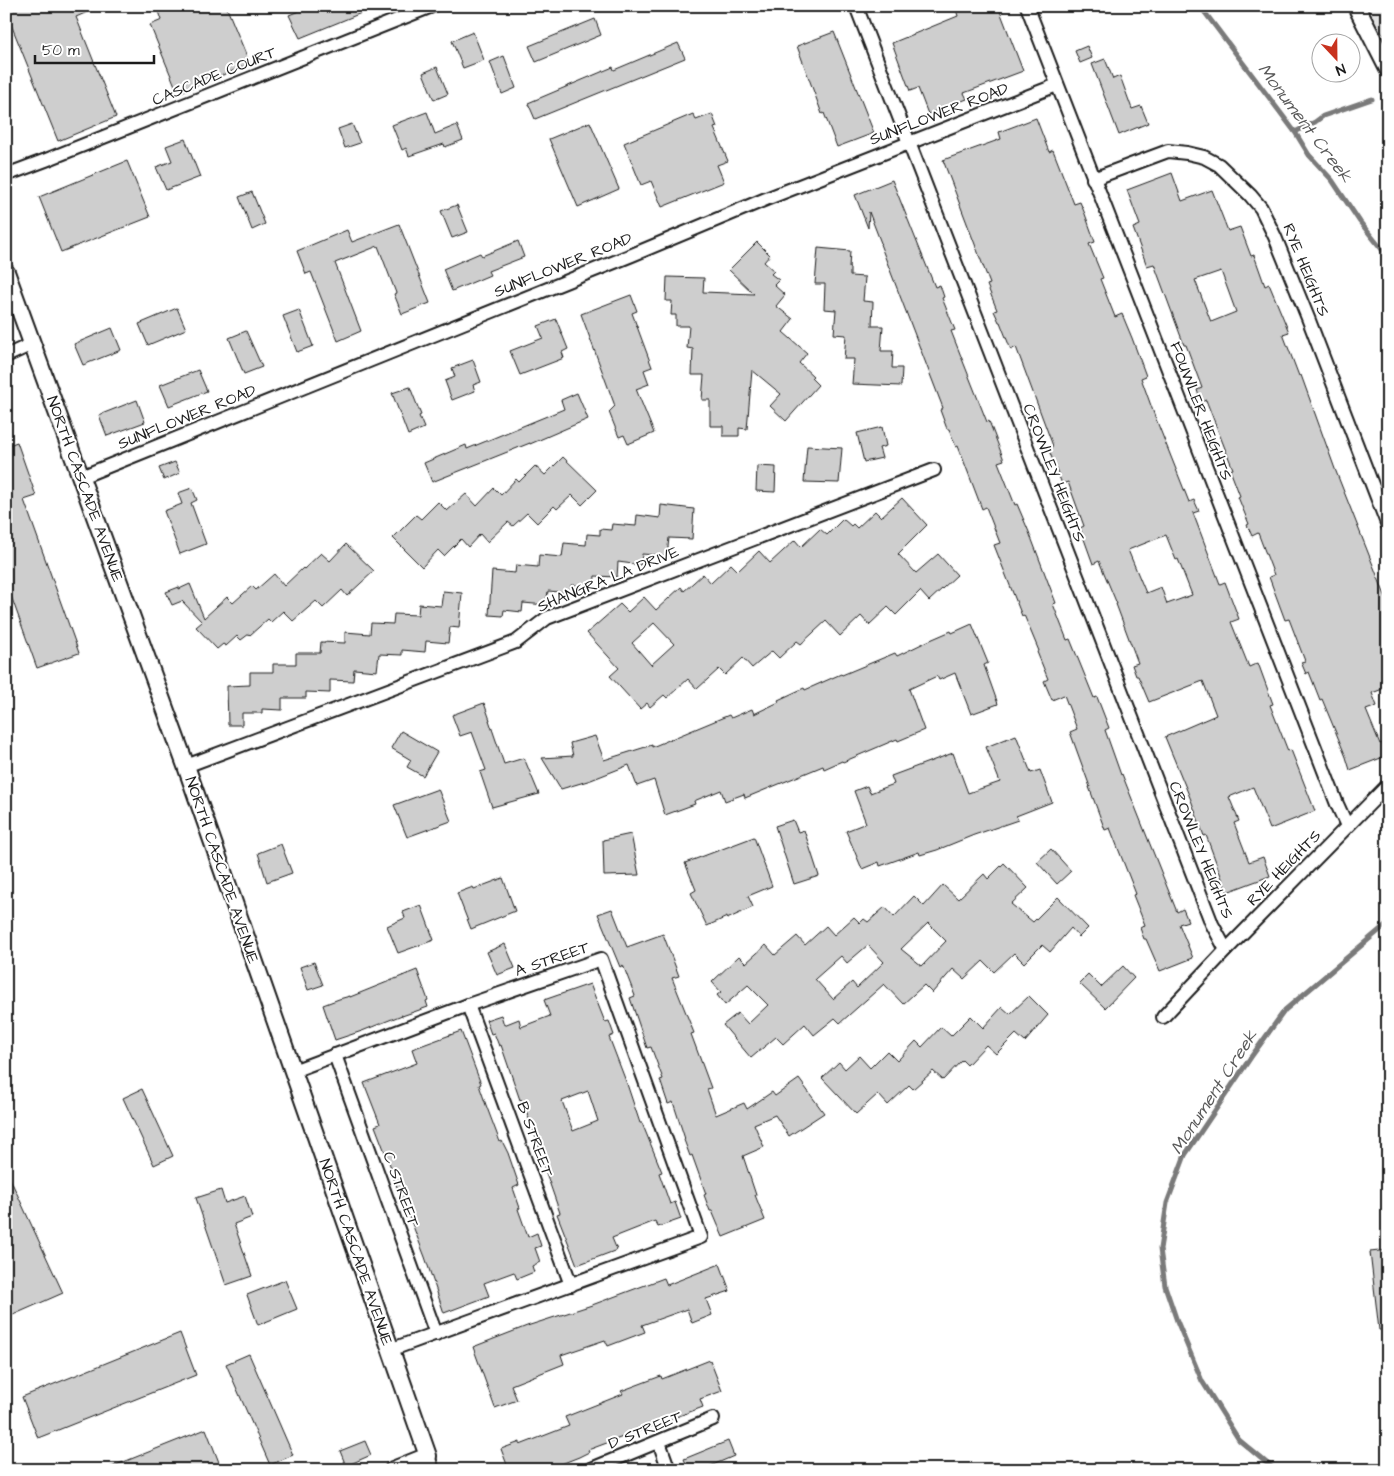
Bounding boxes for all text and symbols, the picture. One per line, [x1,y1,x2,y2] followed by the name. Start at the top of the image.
[35,32,154,64] scale bar
[1312,32,1362,82] north arrow
[42,40,80,61] text: 50 m
[149,41,279,111] street label: CASCADE COURT
[1252,58,1359,189] water label: Monument Creek
[1332,58,1348,80] text: N
[866,77,1012,151] street label: SUNFLOWER ROAD
[1277,220,1335,320] street label: RYE HEIGHTS
[491,227,635,303] street label: SUNFLOWER ROAD
[1164,339,1238,483] street label: FOUWLER HEIGHTS
[115,379,259,455] street label: SUNFLOWER ROAD
[41,393,129,585] street label: NORTH CASCADE AVENUE
[1017,401,1091,545] street label: CROWLEY HEIGHTS
[534,540,683,617] street label: SHANGRA LA DRIVE
[180,774,265,967] street label: NORTH CASCADE AVENUE
[1163,778,1239,922] street label: CROWLEY HEIGHTS
[1242,825,1326,911] street label: RYE HEIGHTS
[512,936,592,982] street label: A STREET
[1164,1024,1264,1159] water label: Monument Creek
[511,1098,559,1180] street label: B STREET
[377,1148,425,1230] street label: C STREET
[314,1156,399,1349] street label: NORTH CASCADE AVENUE
[605,1405,685,1455] street label: D STREET

